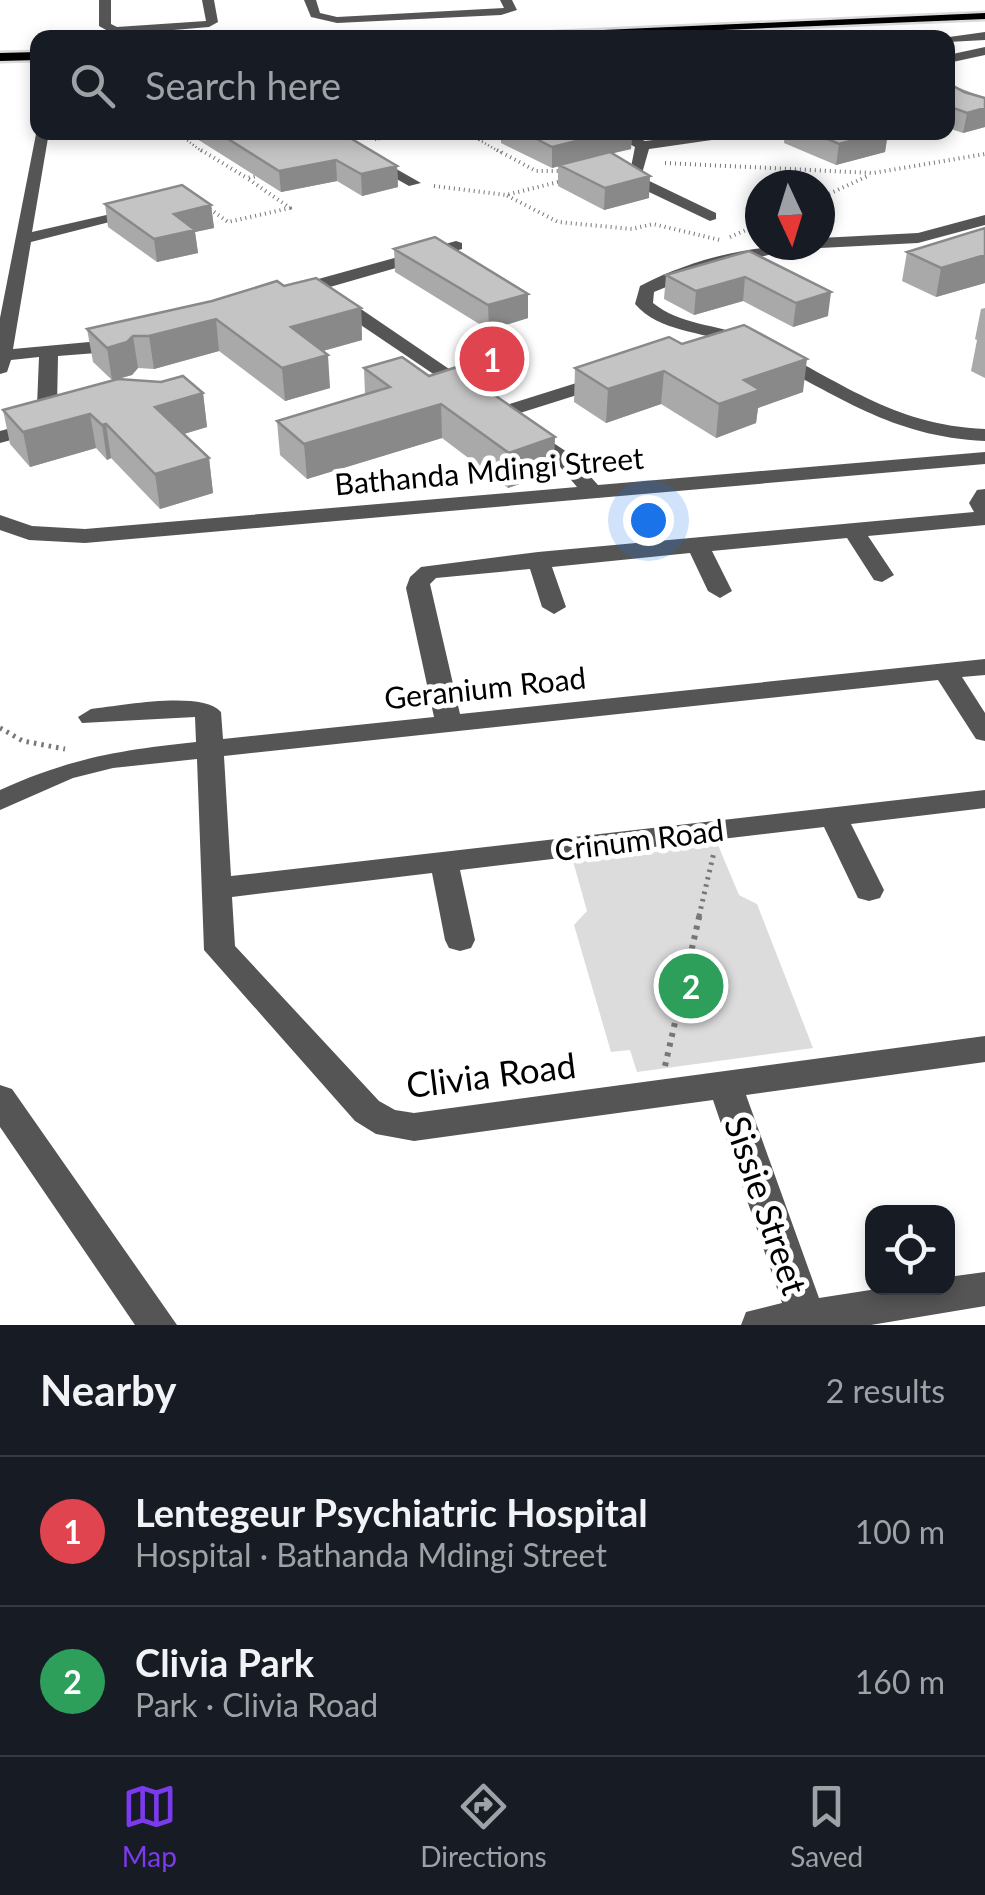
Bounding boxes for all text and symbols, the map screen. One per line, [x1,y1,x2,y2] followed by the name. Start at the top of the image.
[30,30,955,140] search box
[65,58,120,113] icon: search
[145,62,341,108] text: Search here
[745,170,835,260] north arrow
[460,322,524,396] pin: 1
[333,439,645,501] street label: Bathanda Mdingi Street
[623,495,674,546] your location
[382,659,588,715] street label: Geranium Road
[552,811,726,867] street label: Crinum Road
[658,948,724,1024] pin: 2
[404,1043,578,1105] street label: Clivia Road
[717,1110,817,1300] street label: Sissie Street
[865,1205,955,1295] map controls
[865,1205,955,1295] button: locate
[40,1365,177,1415] text: Nearby
[826,1371,945,1410] text: 2 results
[135,1489,648,1535] text: Lentegeur Psychiatric Hospital
[63,1512,82,1551] text: 1
[855,1512,945,1551] text: 100 m
[135,1535,607,1574] text: Hospital · Bathanda Mdingi Street
[135,1639,314,1685] text: Clivia Park
[63,1662,82,1701] text: 2
[855,1662,945,1701] text: 160 m
[135,1685,378,1724] text: Park · Clivia Road
[122,1779,177,1873] tab: Map
[420,1779,547,1873] tab: Directions
[790,1779,863,1873] tab: Saved

